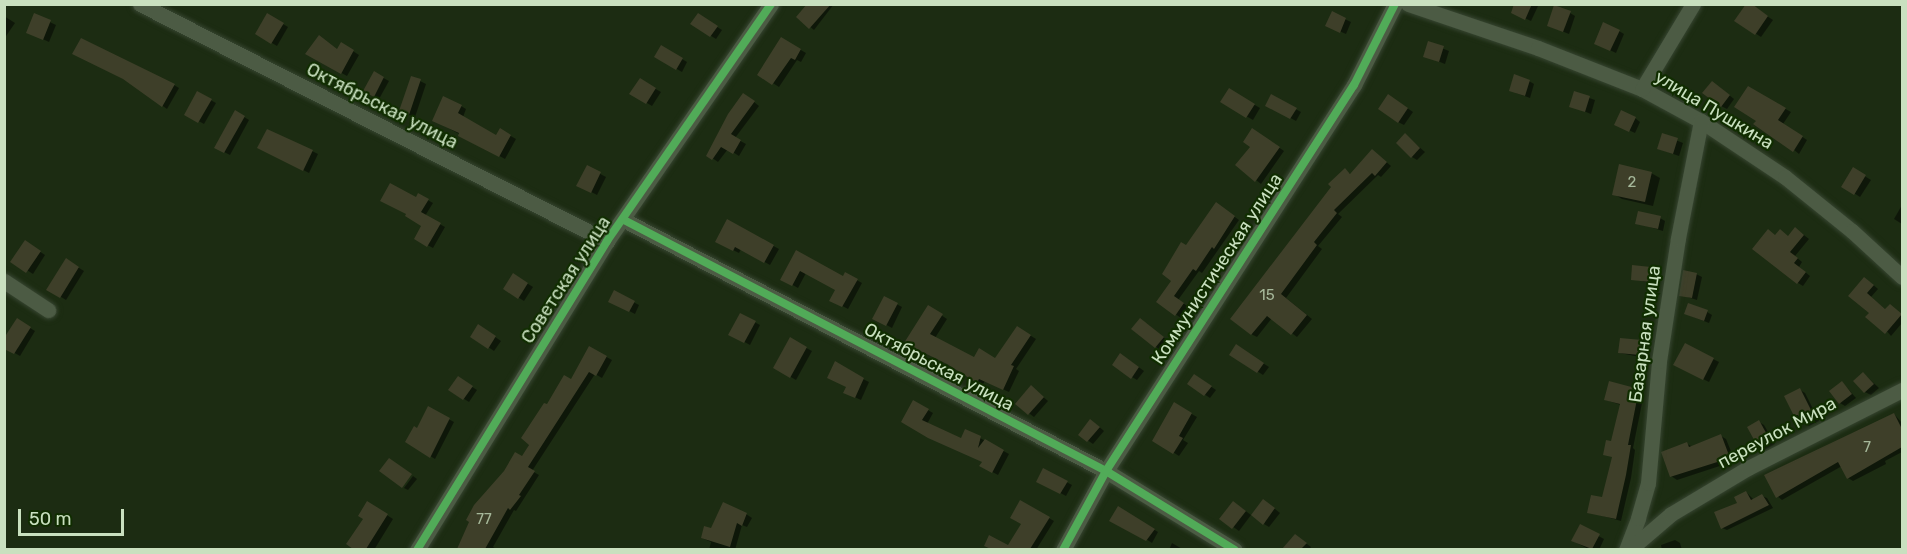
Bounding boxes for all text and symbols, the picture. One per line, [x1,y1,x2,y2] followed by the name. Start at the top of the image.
[303,59,461,153] street label: Октябрьская улица
[1651,66,1777,154] street label: улица Пушкина
[1147,169,1287,369] street label: Коммунистическая улица
[1628,174,1636,192] house number: 2
[517,212,615,348] street label: Советская улица
[1625,264,1665,404] street label: Базарная улица
[1259,287,1275,305] house number: 15
[860,318,1018,416] street label: Октябрьская улица
[1714,393,1840,473] street label: переулок Мира
[1863,439,1871,457] house number: 7
[21,497,128,535] scale bar
[29,508,72,530] text: 50 m
[476,511,492,529] house number: 77

